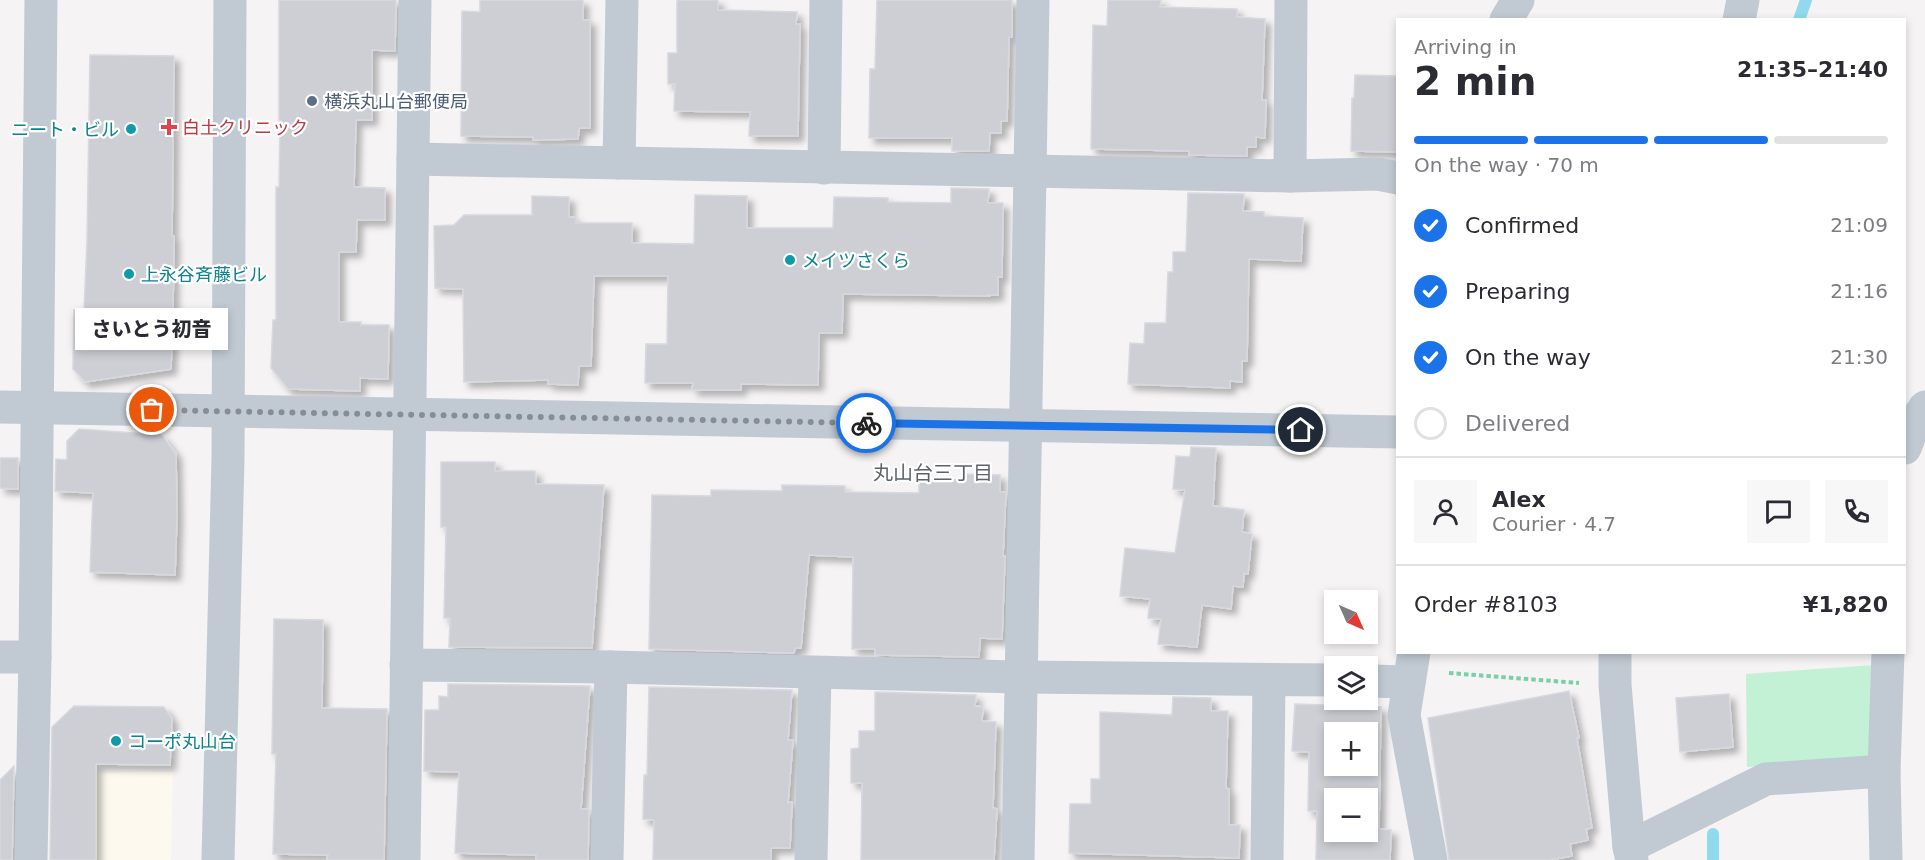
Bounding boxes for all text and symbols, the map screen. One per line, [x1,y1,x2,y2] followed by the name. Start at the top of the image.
[1414,35,1517,59] text: Arriving in
[1737,57,1888,82] text: 21:35–21:40
[1414,59,1536,104] text: 2 min
[324,91,468,112] place label: 横浜丸山台郵便局
[305,94,319,108] marker: 横浜丸山台郵便局
[182,117,308,138] place label: 白土クリニック
[160,118,178,136] marker: 白土クリニック
[11,119,119,140] place label: ニート・ビル
[124,122,138,136] marker: ニート・ビル
[1414,153,1599,177] text: On the way · 70 m
[1414,209,1447,242] icon: check
[1465,213,1579,238] text: Confirmed
[1830,213,1888,237] text: 21:09
[802,250,910,271] place label: メイツさくら
[783,253,797,267] marker: メイツさくら
[141,264,267,285] place label: 上永谷斉藤ビル
[122,267,136,281] marker: 上永谷斉藤ビル
[1414,275,1447,308] icon: check
[1465,279,1571,304] text: Preparing
[1830,279,1888,303] text: 21:16
[76,308,228,350] callout: さいとう初音
[92,317,212,341] text: さいとう初音
[1414,341,1447,374] icon: check
[1465,345,1591,370] text: On the way
[1830,345,1888,369] text: 21:30
[126,384,177,435] pin
[135,393,168,426] icon: bag
[836,393,896,453] courier
[1275,404,1326,455] pin
[850,407,883,440] icon: bike
[1465,411,1570,436] text: Delivered
[1284,413,1317,446] icon: home
[873,461,993,485] district label: 丸山台三丁目
[1414,480,1477,543] button: person
[1747,480,1810,543] button: chat
[1825,480,1888,543] button: phone
[1492,487,1546,512] text: Alex
[1492,512,1616,536] text: Courier · 4.7
[1324,590,1378,644] north arrow
[1324,590,1378,842] map controls
[1414,592,1558,617] text: Order #8103
[1803,592,1888,617] text: ¥1,820
[1324,656,1378,710] button: layers
[1324,722,1378,776] button: +
[128,731,236,752] place label: コーポ丸山台
[109,734,123,748] marker: コーポ丸山台
[1324,788,1378,842] button: −

